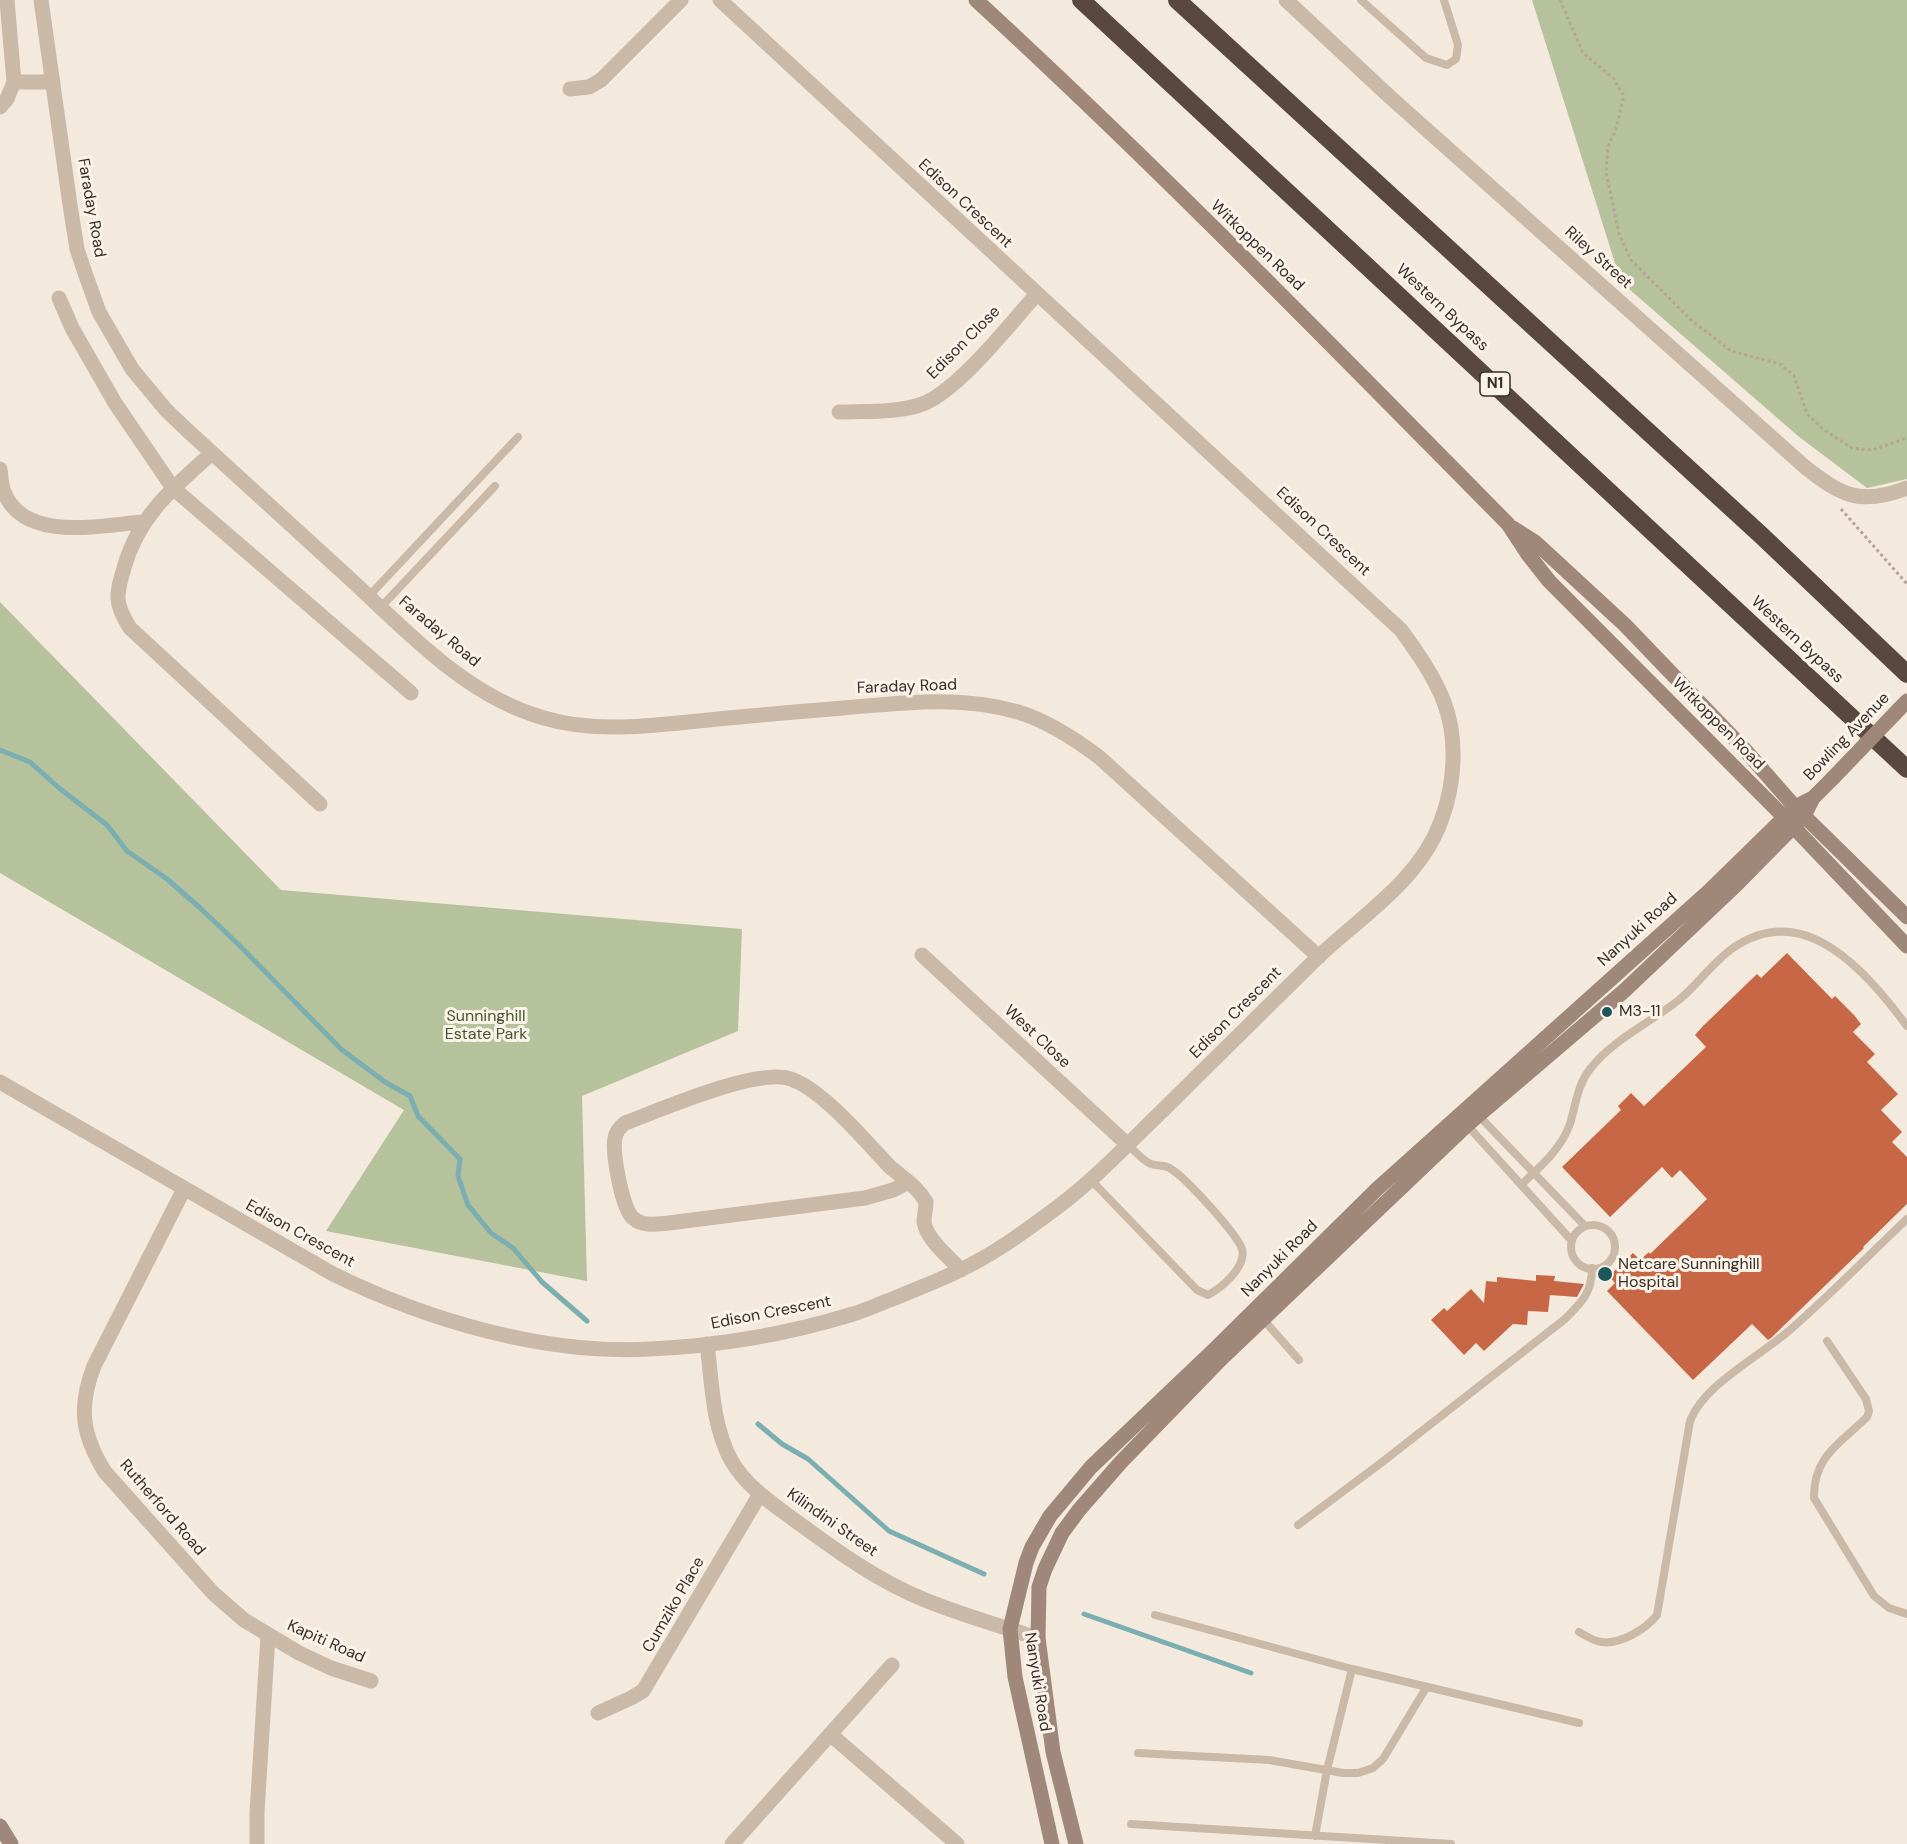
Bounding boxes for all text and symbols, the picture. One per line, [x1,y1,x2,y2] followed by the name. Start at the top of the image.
[914,155,1016,253] street label: Edison Crescent
[73,157,109,259] street label: Faraday Road
[1206,197,1308,295] street label: Witkoppen Road
[1560,223,1636,293] street label: Riley Street
[1392,260,1492,356] street label: Western Bypass
[923,302,1005,384] street label: Edison Close
[1480,372,1510,396] road number: N1
[1272,483,1374,581] street label: Edison Crescent
[394,592,484,672] street label: Faraday Road
[1747,592,1847,688] street label: Western Bypass
[1668,674,1768,774] street label: Witkoppen Road
[857,676,957,698] street label: Faraday Road
[1800,689,1894,785] street label: Bowling Avenue
[1594,889,1682,971] street label: Nanyuki Road
[1186,963,1286,1063] street label: Edison Crescent
[1000,1001,1074,1073] street label: West Close
[1619,1002,1661,1022] place label: M3-11
[1600,1005,1614,1019] marker: M3-11
[445,1007,527,1045] park label: Sunninghill Estate Park
[242,1196,358,1272] street label: Edison Crescent
[1238,1217,1322,1301] street label: Nanyuki Road
[1618,1255,1760,1293] place label: Netcare Sunninghill Hospital
[1596,1265,1614,1283] marker: Netcare Sunninghill Hospital
[709,1292,833,1334] street label: Edison Crescent
[115,1456,209,1560] street label: Rutherford Road
[783,1485,881,1561] street label: Kilindini Street
[639,1554,709,1656] street label: Cumziko Place
[284,1616,368,1668] street label: Kapiti Road
[1020,1631,1054,1733] street label: Nanyuki Road

